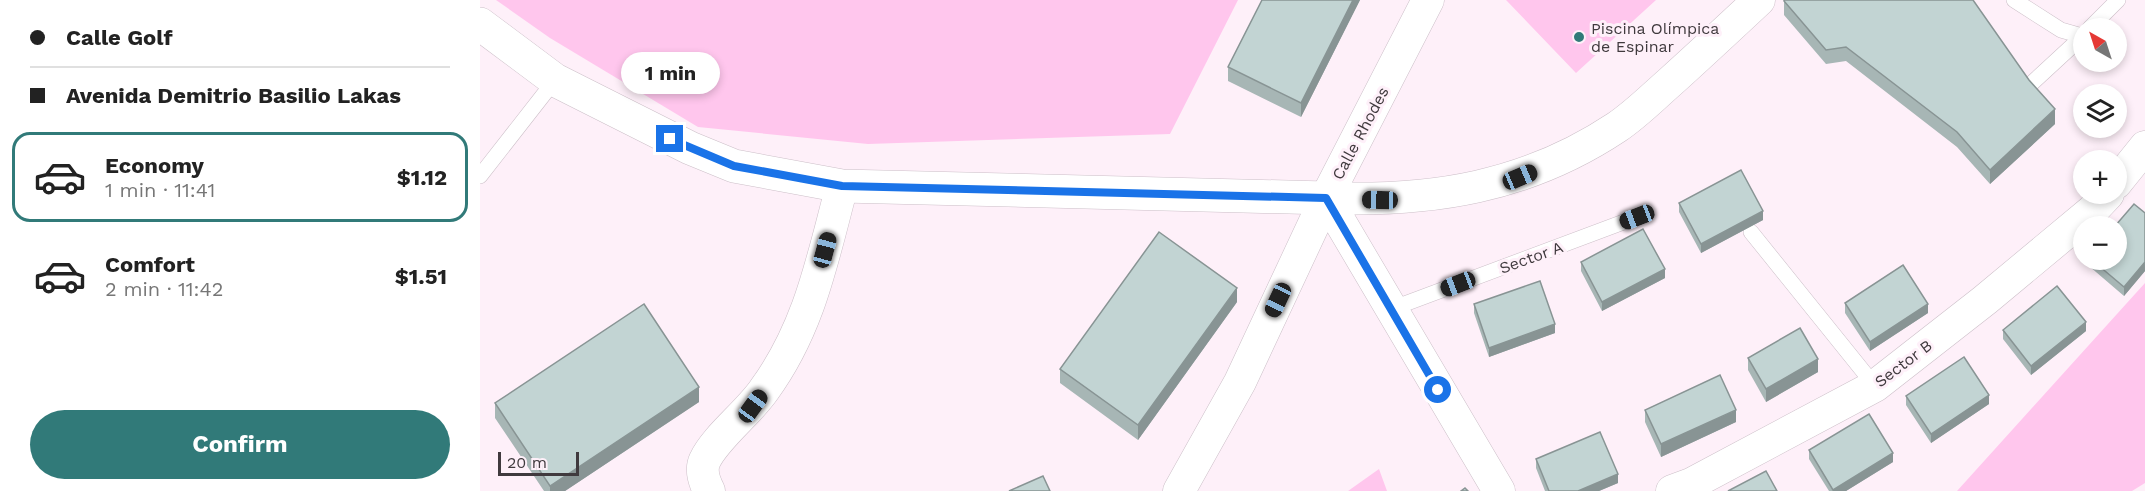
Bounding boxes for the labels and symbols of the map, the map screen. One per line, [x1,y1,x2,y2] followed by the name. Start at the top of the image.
[2073,18,2127,72] north arrow
[1591,19,1719,56] place label: Piscina Olímpica de Espinar
[1572,30,1586,44] marker: Piscina Olímpica de Espinar
[620,52,720,94] callout: 1 min
[1328,84,1393,183] street label: Calle Rhodes
[656,125,683,152] route end
[1500,162,1540,192] car
[1362,191,1398,209] car
[1617,202,1657,232] car
[812,230,838,270] car
[1497,237,1566,278] street label: Sector A
[1438,269,1478,299] car
[1262,280,1294,320] car
[1871,336,1936,391] street label: Sector B
[1424,376,1451,403] route start
[735,386,771,426] car
[498,449,579,476] scale bar

